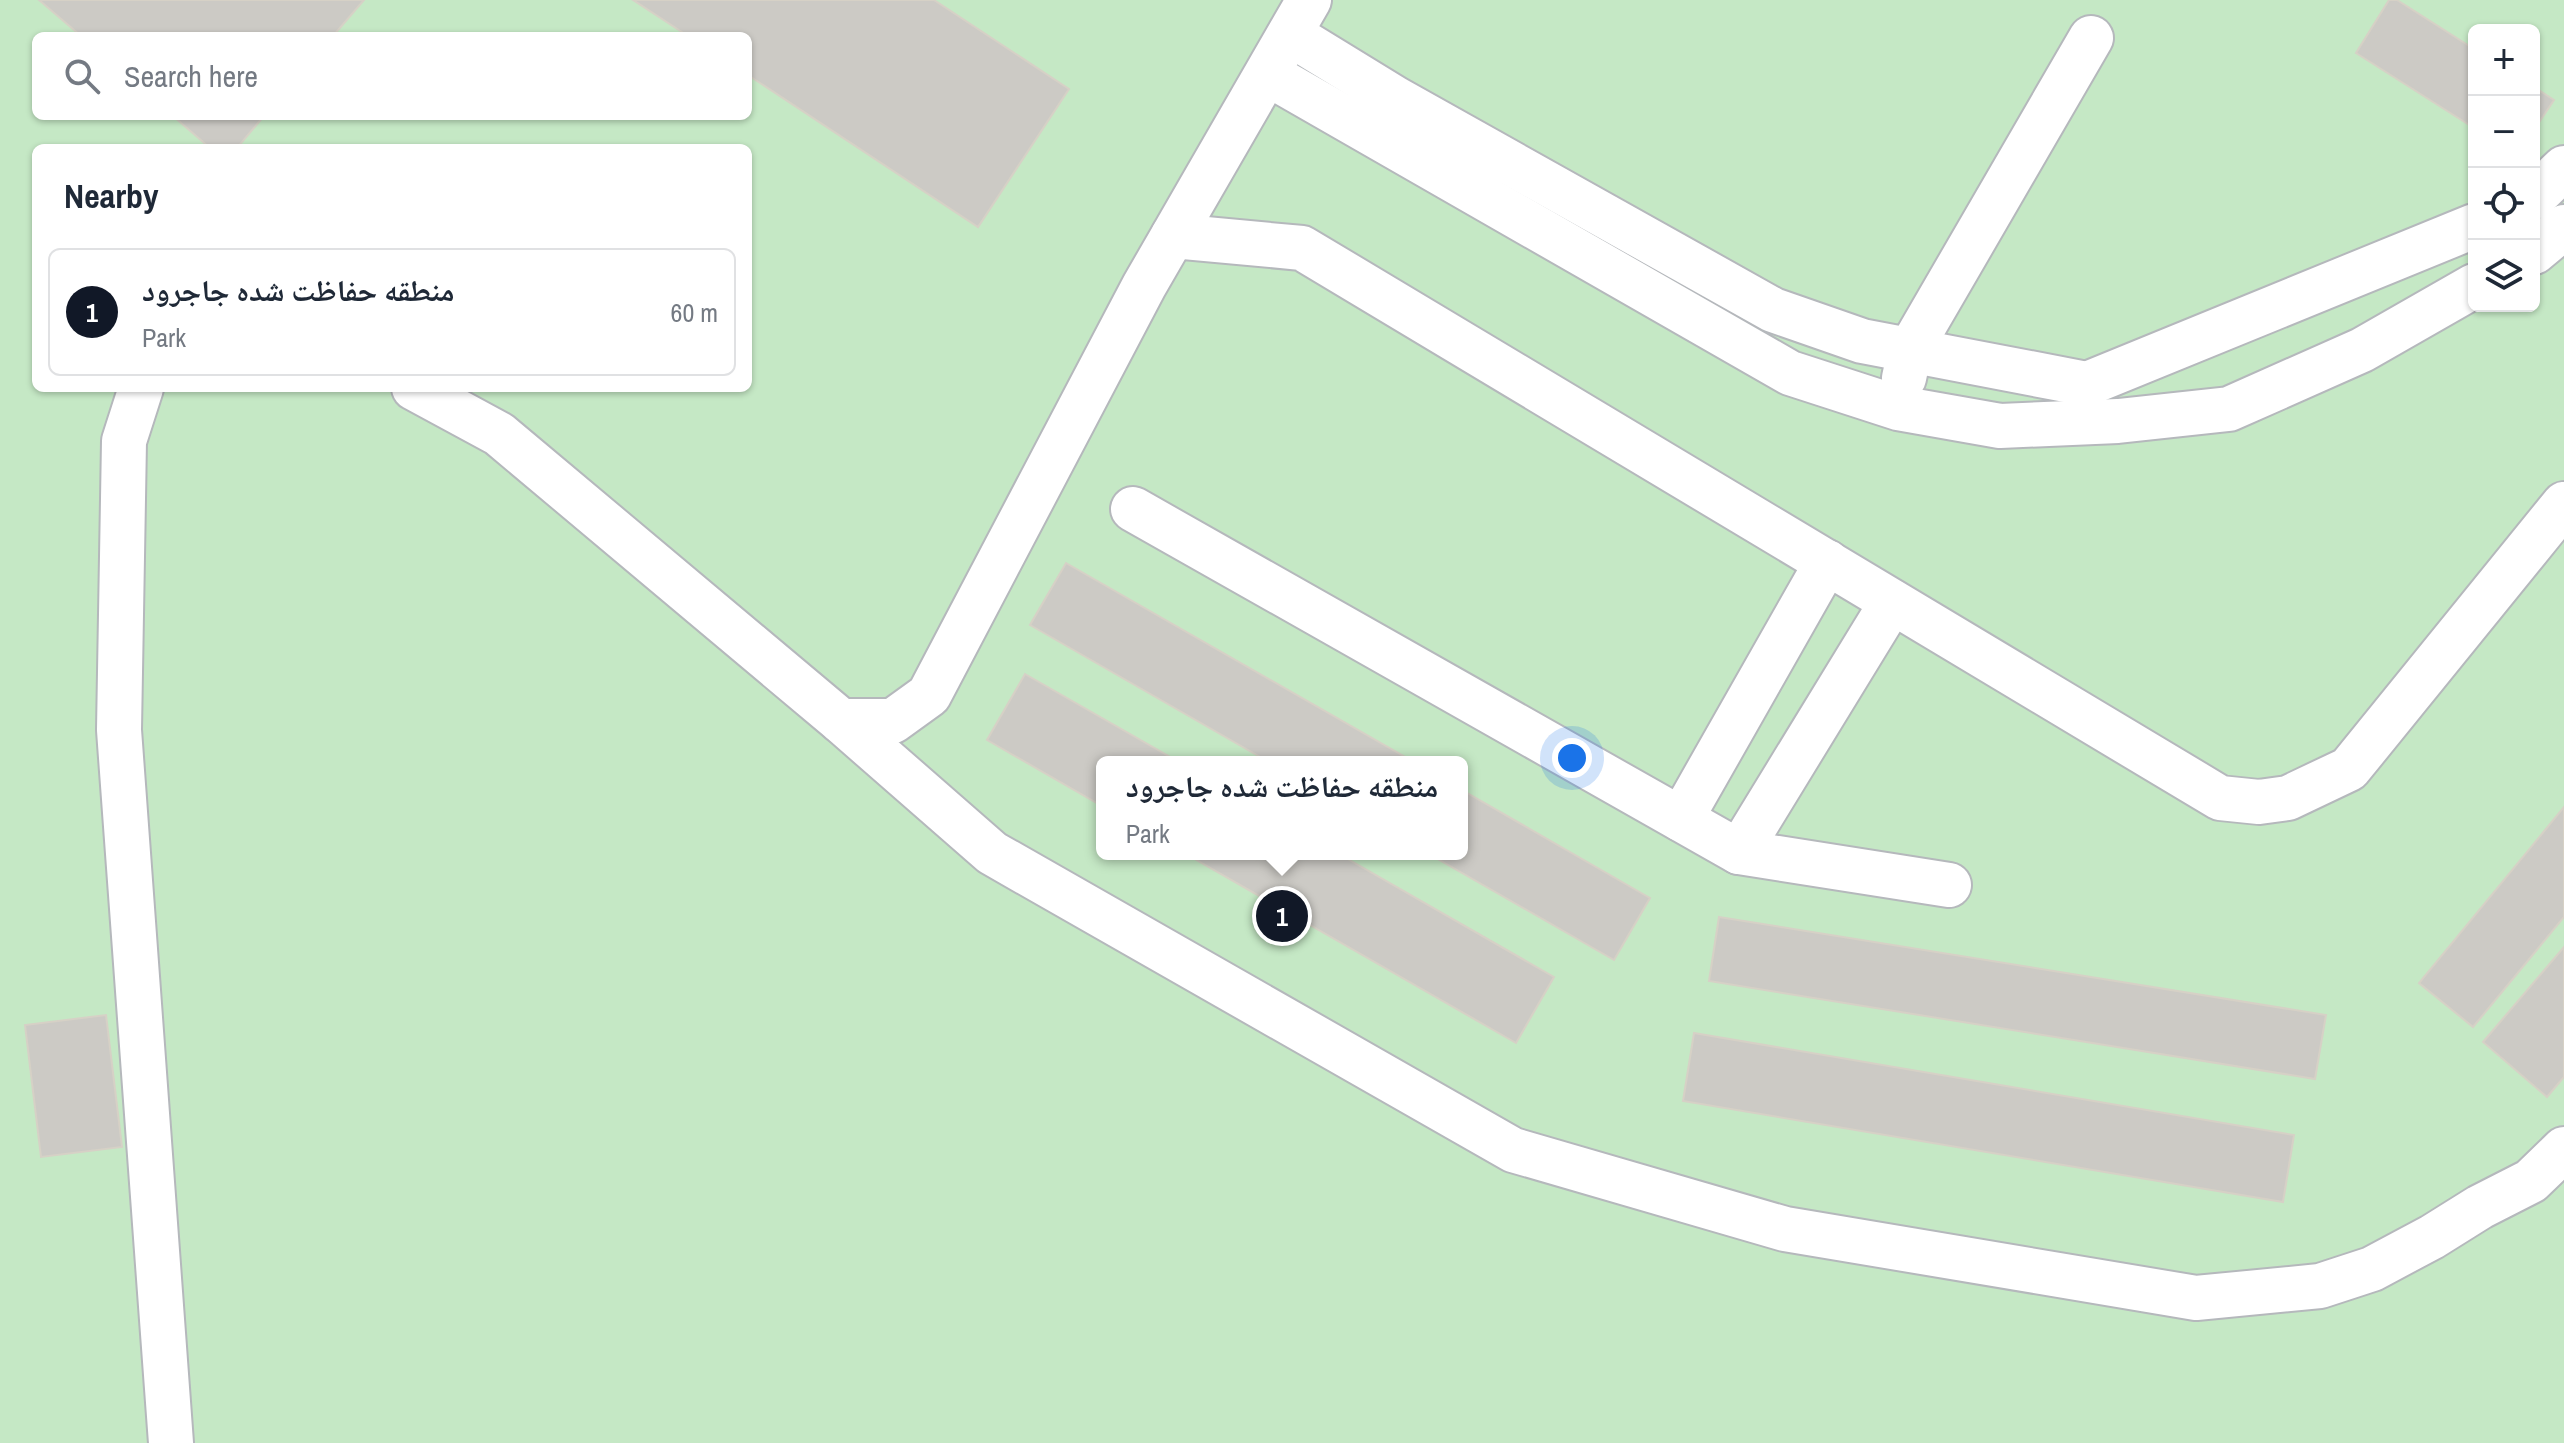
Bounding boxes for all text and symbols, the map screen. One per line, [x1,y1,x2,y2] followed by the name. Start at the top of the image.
[2468,24,2540,312] map controls
[2468,24,2540,96] button: +
[32,32,752,120] search box
[60,54,104,98] icon: search
[124,56,258,96] text: Search here
[2468,96,2540,168] button: −
[2468,168,2540,240] button: locate
[64,173,159,219] text: Nearby
[2468,240,2540,312] button: layers
[142,270,454,310] text: منطقه حفاظت شده جاجرود
[86,295,98,330] text: 1
[671,295,718,330] text: 60 m
[142,320,186,355] text: Park
[1552,738,1592,778] your location
[1096,756,1468,860] popup
[1126,766,1438,806] text: منطقه حفاظت شده جاجرود
[1126,816,1170,851] text: Park
[1256,886,1308,946] pin: 1

